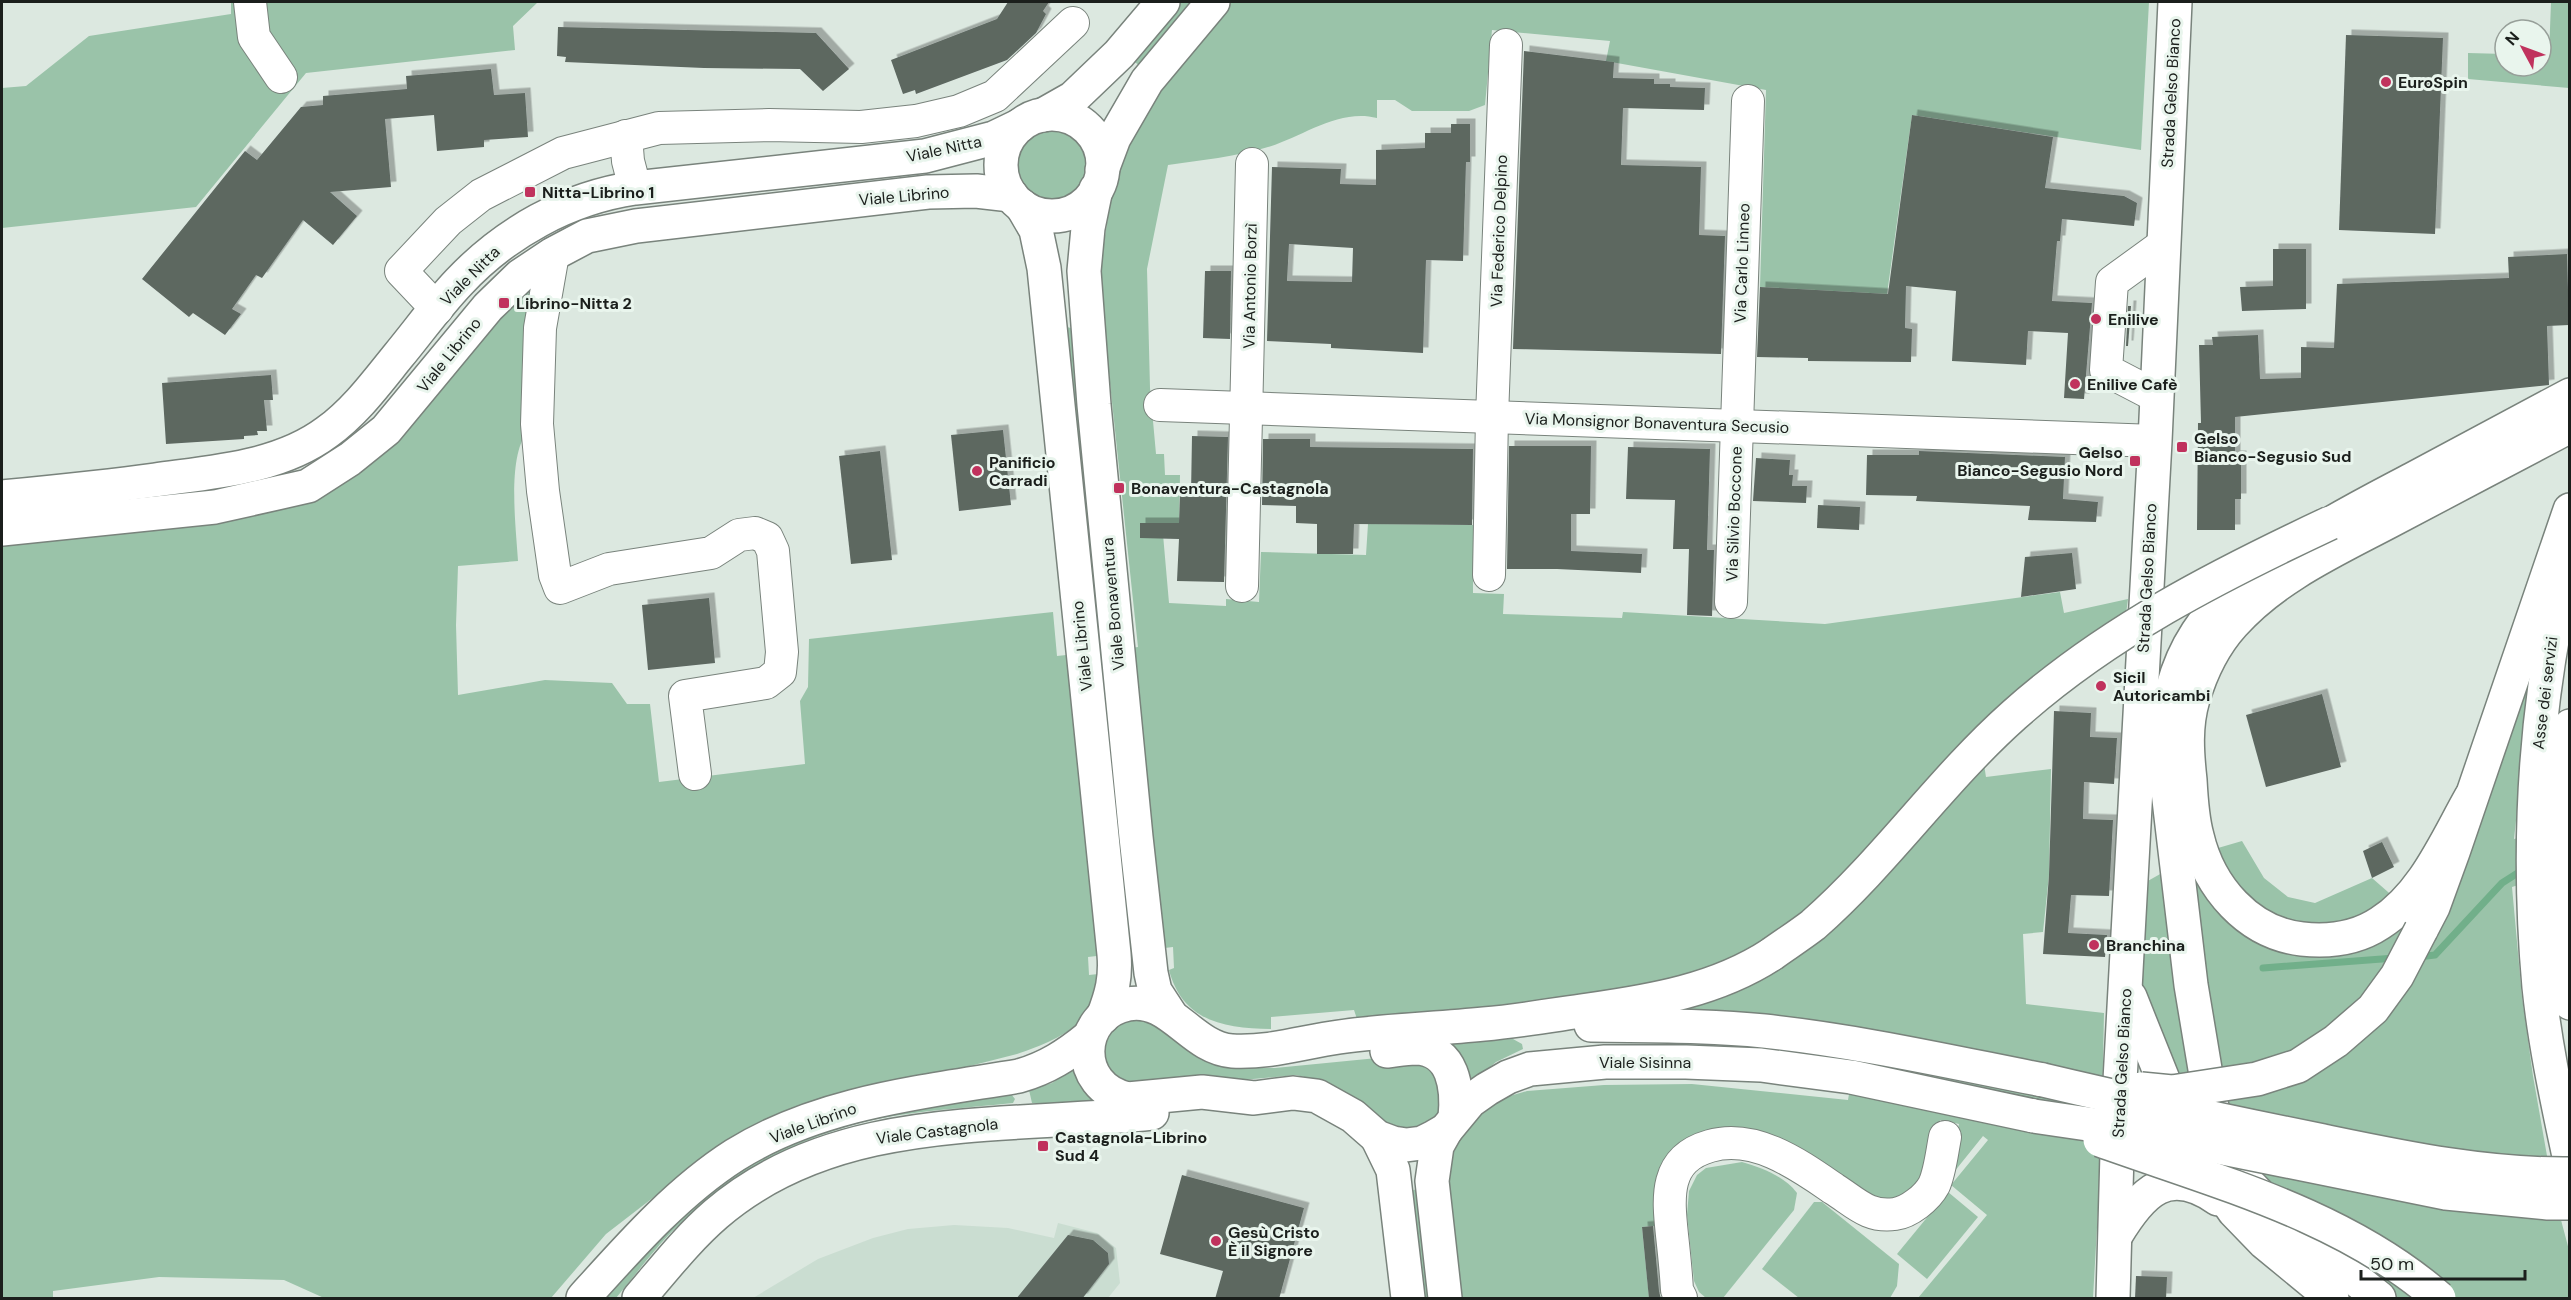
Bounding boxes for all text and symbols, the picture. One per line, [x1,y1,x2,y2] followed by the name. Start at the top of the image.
[2157,18,2185,168] street label: Strada Gelso Bianco
[2493,18,2553,78] north arrow
[2500,27,2524,50] text: N
[2398,72,2468,93] place label: EuroSpin
[2379,75,2393,89] marker: EuroSpin
[904,131,984,167] street label: Viale Nitta
[1486,154,1512,308] street label: Via Federico Delpino
[542,182,654,203] place label: Nitta-Librino 1
[858,182,950,210] street label: Viale Librino
[523,185,537,199] marker: Nitta-Librino 1
[1729,203,1755,323] street label: Via Carlo Linneo
[1238,223,1262,349] street label: Via Antonio Borzì
[436,242,504,310] street label: Viale Nitta
[516,293,632,314] place label: Librino-Nitta 2
[497,296,511,310] marker: Librino-Nitta 2
[2108,309,2159,330] place label: Enilive
[2089,312,2103,326] marker: Enilive
[412,313,486,397] street label: Viale Librino
[2087,374,2178,395] place label: Enilive Cafè
[2068,377,2082,391] marker: Enilive Cafè
[1524,408,1790,438] street label: Via Monsignor Bonaventura Secusio
[2194,428,2351,467] place label: Gelso Bianco-Segusio Sud
[2175,440,2189,454] marker: Gelso Bianco-Segusio Sud
[1957,442,2123,481] place label: Gelso Bianco-Segusio Nord
[1721,446,1747,582] street label: Via Silvio Boccone
[989,452,1056,491] place label: Panificio Carradi
[2128,454,2142,468] marker: Gelso Bianco-Segusio Nord
[970,464,984,478] marker: Panificio Carradi
[1131,478,1329,499] place label: Bonaventura-Castagnola
[1112,481,1126,495] marker: Bonaventura-Castagnola
[2133,503,2161,653] street label: Strada Gelso Bianco
[1097,537,1129,671] street label: Viale Bonaventura
[1067,600,1097,692] street label: Viale Librino
[2528,635,2562,751] street label: Asse dei servizi
[2113,667,2210,706] place label: Sicil Autoricambi
[2094,679,2108,693] marker: Sicil Autoricambi
[2106,935,2185,956] place label: Branchina
[2087,938,2101,952] marker: Branchina
[2108,988,2136,1138] street label: Strada Gelso Bianco
[1599,1052,1691,1073] street label: Viale Sisinna
[767,1098,859,1148] street label: Viale Librino
[875,1113,999,1149] street label: Viale Castagnola
[1055,1127,1207,1166] place label: Castagnola-Librino Sud 4
[1036,1139,1050,1153] marker: Castagnola-Librino Sud 4
[1228,1222,1320,1261] place label: Gesù Cristo È il Signore
[1209,1234,1223,1248] marker: Gesù Cristo È il Signore
[2361,1243,2524,1281] scale bar
[2370,1252,2414,1276] text: 50 m

